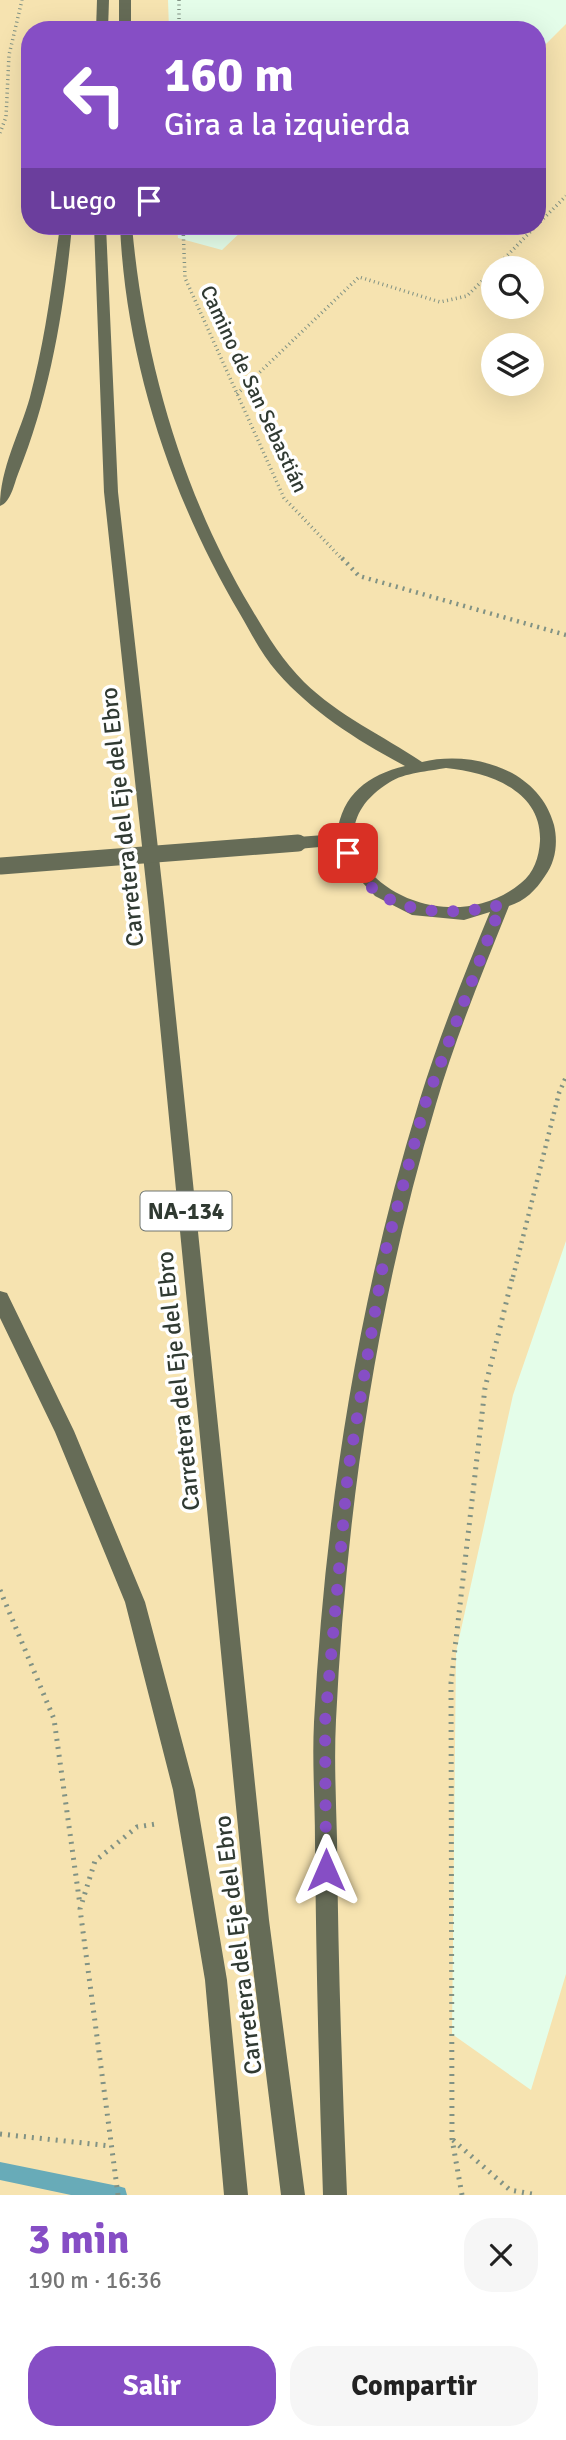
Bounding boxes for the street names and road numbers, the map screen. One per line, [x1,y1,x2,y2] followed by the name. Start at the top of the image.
[195,281,313,497] street label: Camino de San Sebastián
[93,686,151,948] street label: Carretera del Eje del Ebro
[140,1192,232,1230] road number: NA-134
[149,1250,207,1512] street label: Carretera del Eje del Ebro
[207,1814,269,2076] street label: Carretera del Eje del Ebro

